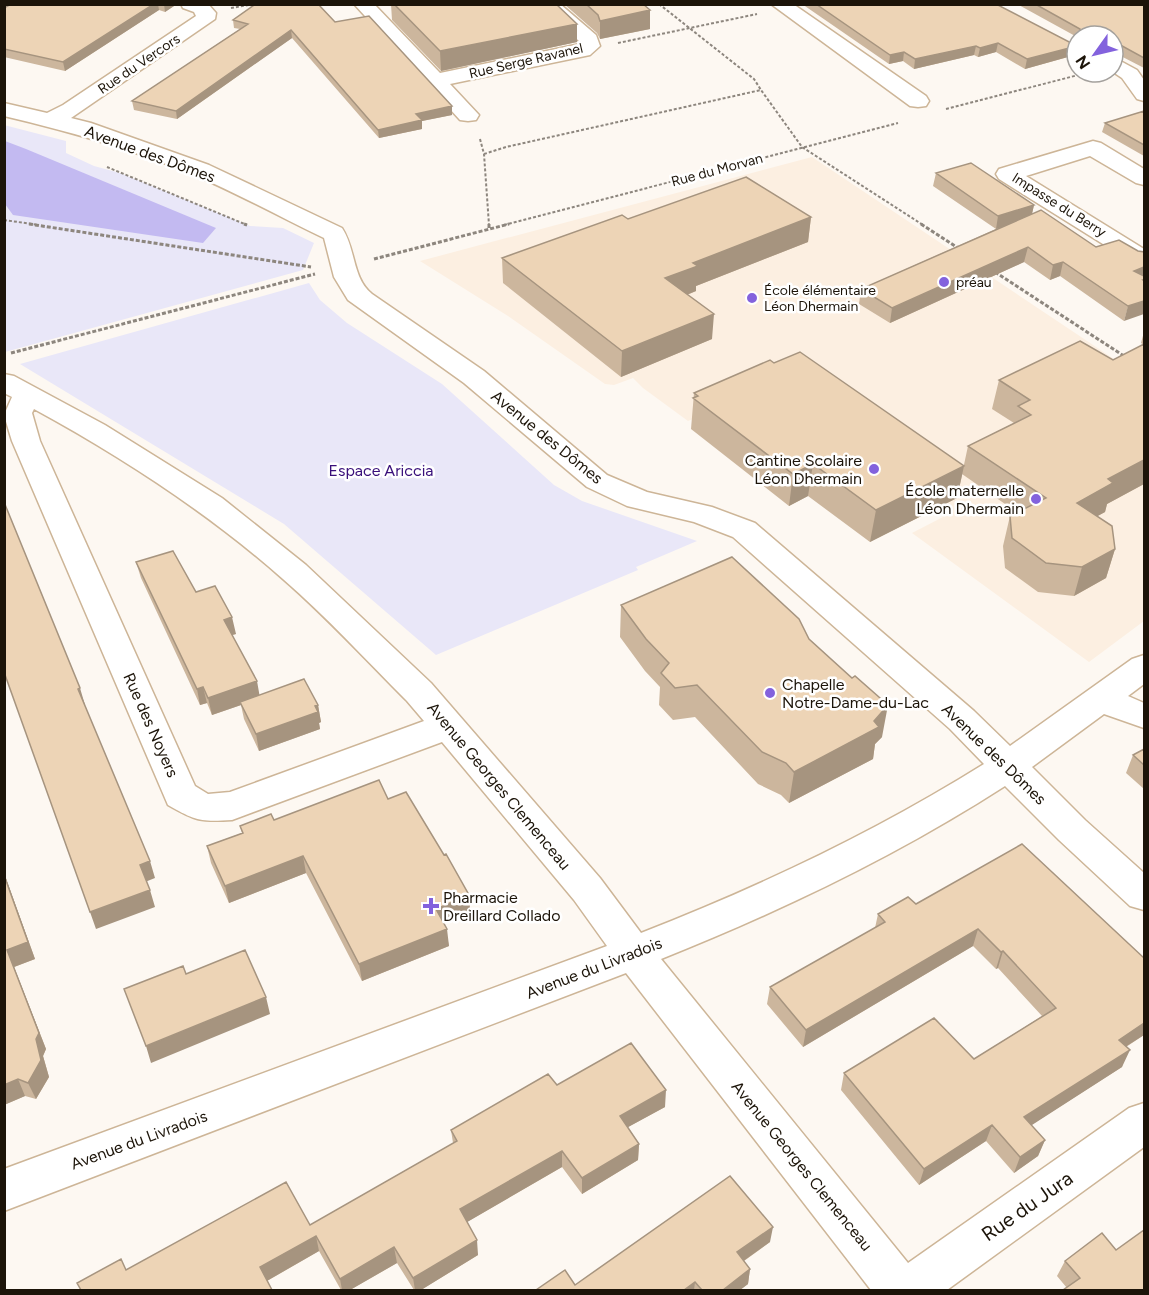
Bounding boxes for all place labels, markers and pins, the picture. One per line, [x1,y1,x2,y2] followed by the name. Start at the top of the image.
[956,274,992,291] place label: préau
[937,275,951,289] marker: préau
[764,282,876,315] place label: École élémentaire Léon Dhermain
[745,291,759,305] marker: École élémentaire Léon Dhermain
[745,451,862,488] place label: Cantine Scolaire Léon Dhermain
[867,462,881,476] marker: Cantine Scolaire Léon Dhermain
[905,481,1024,518] place label: École maternelle Léon Dhermain
[1029,492,1043,506] marker: École maternelle Léon Dhermain
[782,675,929,712] place label: Chapelle Notre-Dame-du-Lac
[763,686,777,700] marker: Chapelle Notre-Dame-du-Lac
[443,888,560,925] place label: Pharmacie Dreillard Collado
[424,899,438,913] marker: Pharmacie Dreillard Collado

